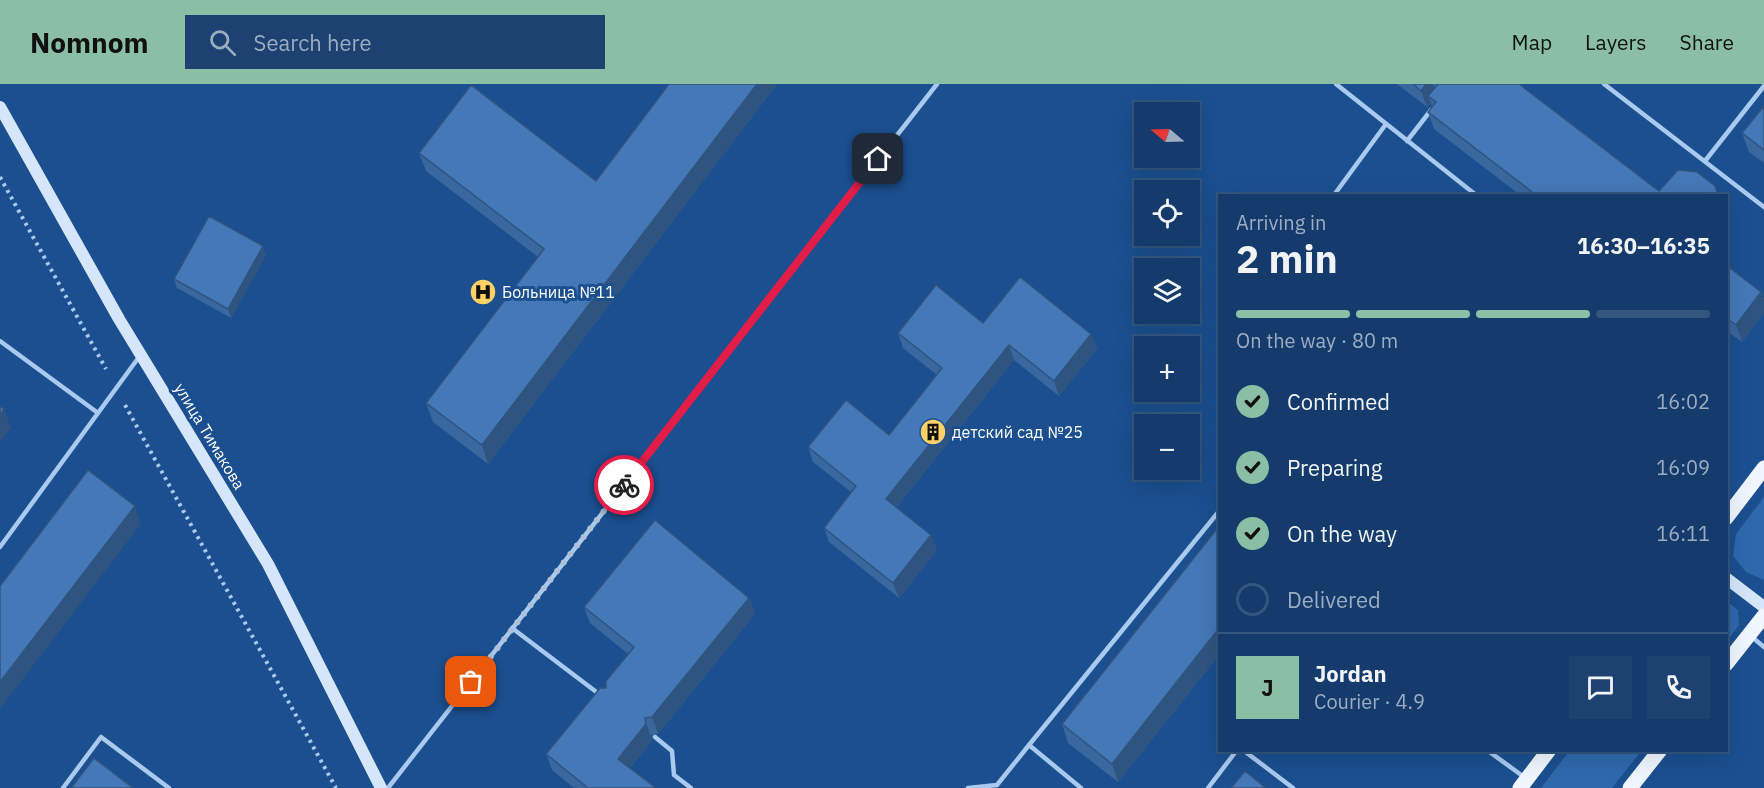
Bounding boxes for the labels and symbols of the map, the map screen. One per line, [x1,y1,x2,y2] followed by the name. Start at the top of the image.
[1134,102,1200,168] north arrow
[852,133,903,184] pin
[468,277,498,307] hospital icon: Больница №11
[502,282,615,302] place label: Больница №11
[170,379,250,493] street label: улица Тимакова
[918,417,948,447] building icon: детский сад №25
[952,422,1083,442] place label: детский сад №25
[594,455,654,515] courier
[445,656,496,707] pin

